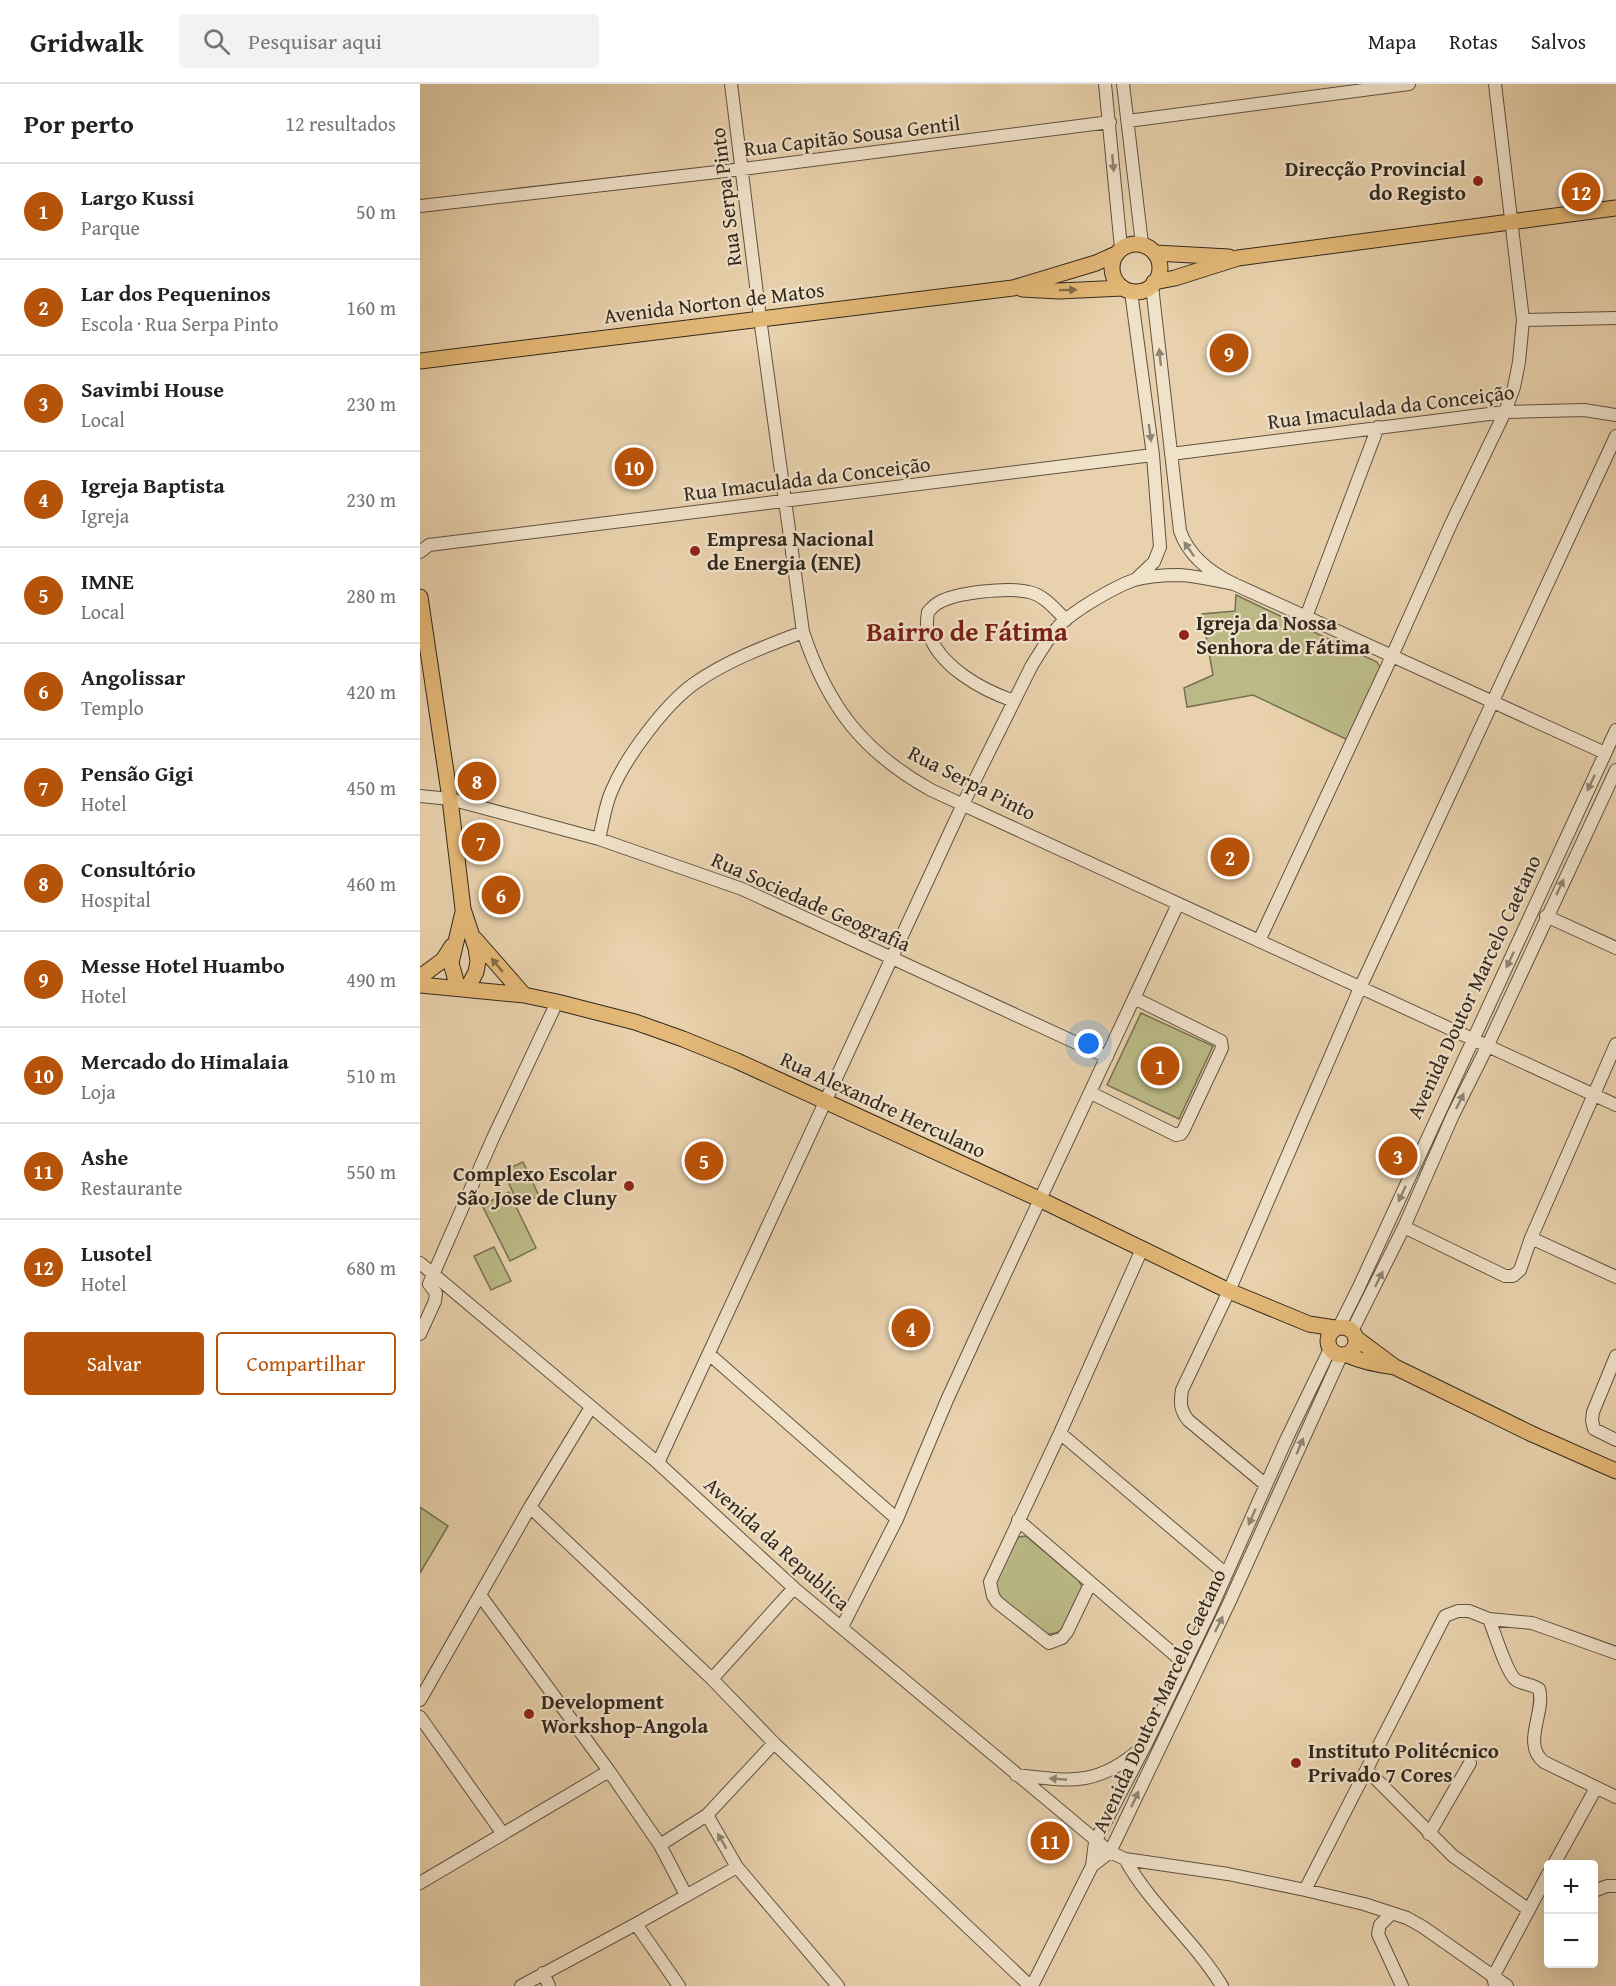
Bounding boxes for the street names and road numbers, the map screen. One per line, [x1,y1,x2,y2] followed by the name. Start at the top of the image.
[742,107,962,164] street label: Rua Capitão Sousa Gentil
[702,126,749,268] street label: Rua Serpa Pinto
[602,274,826,331] street label: Avenida Norton de Matos
[1266,376,1516,437] street label: Rua Imaculada da Conceição
[682,448,932,509] street label: Rua Imaculada da Conceição
[903,737,1042,828] street label: Rua Serpa Pinto
[707,844,916,959] street label: Rua Sociedade Geografia
[1399,850,1548,1124] street label: Avenida Doutor Marcelo Caetano
[775,1043,991,1166] street label: Rua Alexandre Herculano
[697,1469,857,1618] street label: Avenida da Republica
[1084,1564,1233,1838] street label: Avenida Doutor Marcelo Caetano

